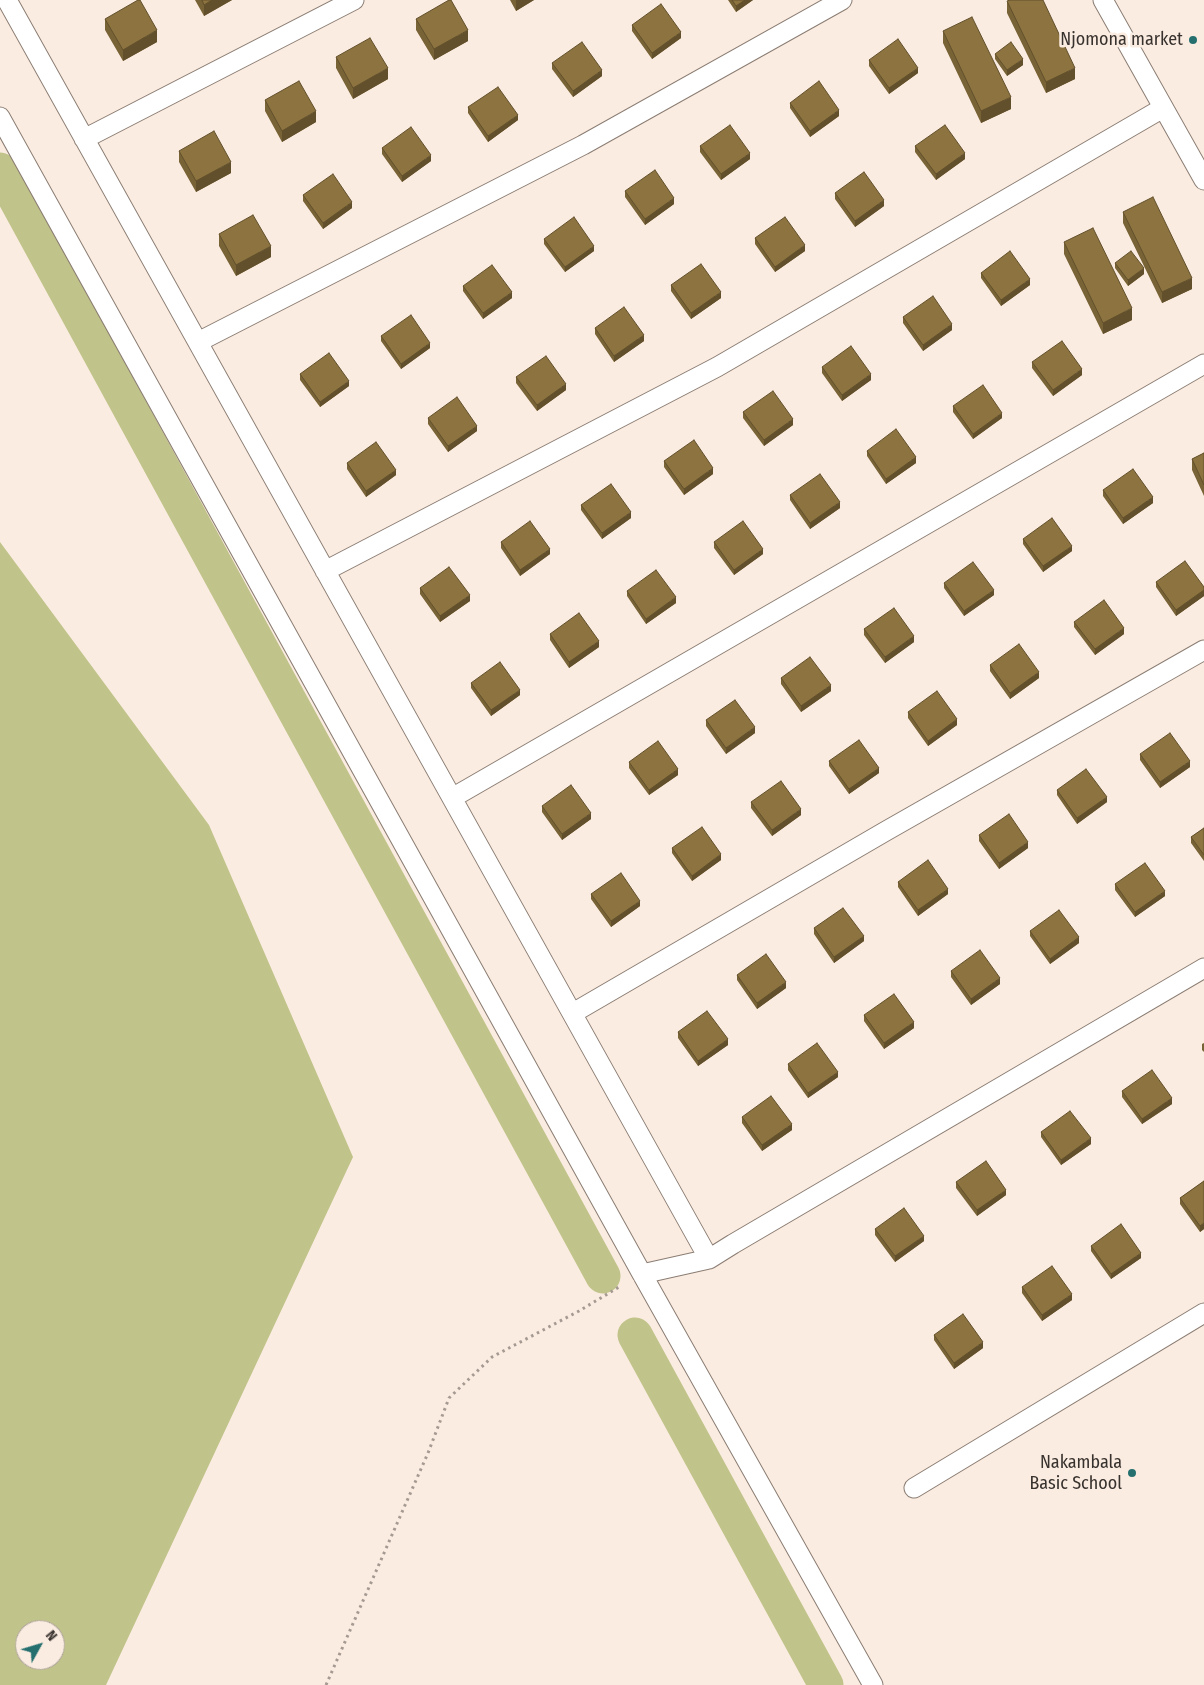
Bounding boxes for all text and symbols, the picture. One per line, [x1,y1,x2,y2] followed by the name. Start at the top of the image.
[1060,29,1183,51] place label: Njomona market
[1187,34,1199,46] marker: Njomona market
[1029,1452,1122,1495] place label: Nakambala Basic School
[1126,1467,1138,1479] marker: Nakambala Basic School
[15,1620,65,1670] north arrow
[42,1627,61,1644] text: N

